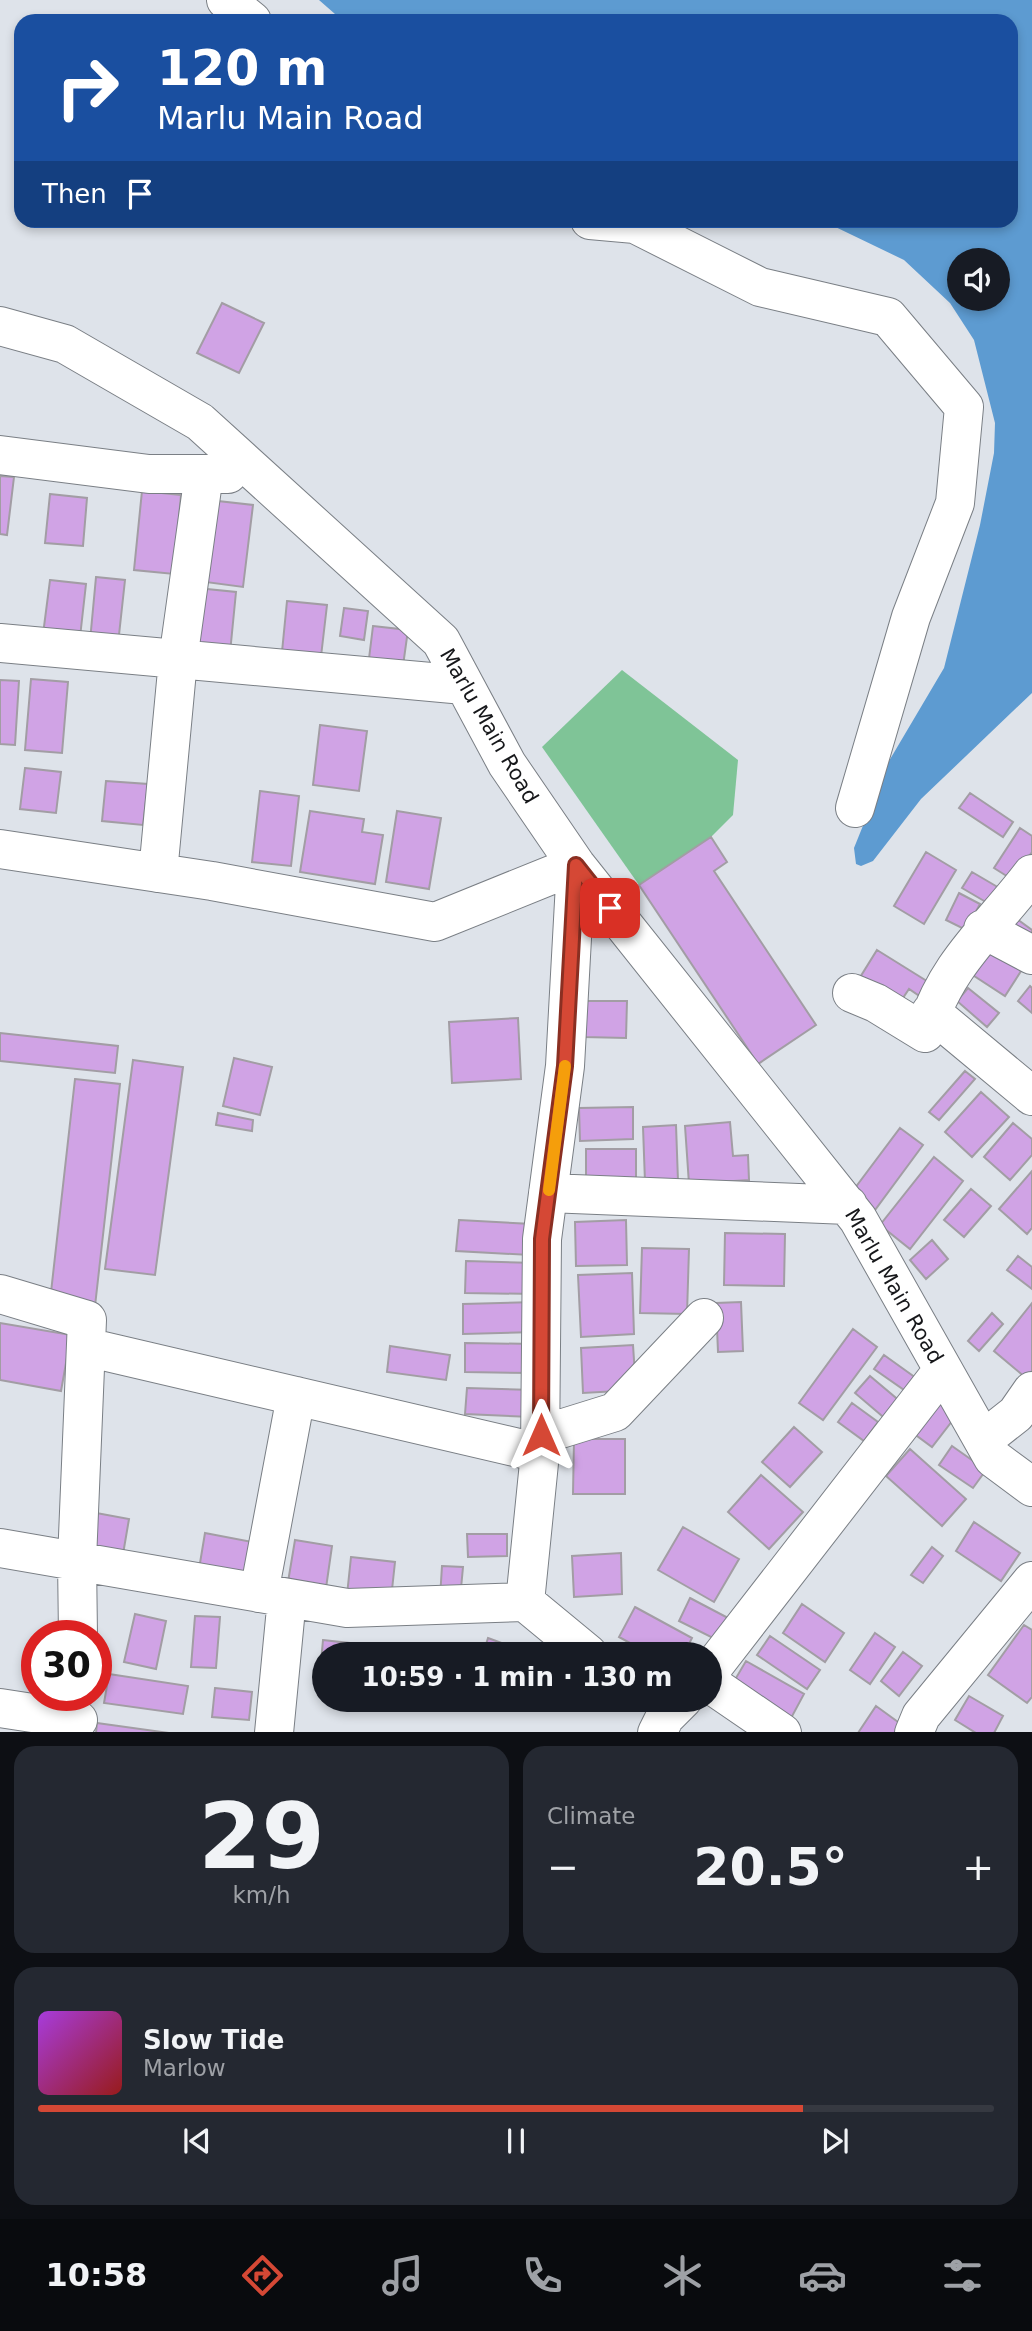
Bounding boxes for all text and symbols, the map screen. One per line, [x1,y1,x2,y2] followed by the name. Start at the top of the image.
[157,40,327,97] text: 120 m
[42,42,133,133] icon: right
[157,99,424,137] text: Marlu Main Road
[121,175,159,213] icon: arrive
[42,179,107,209] text: Then
[947,248,1010,311] map controls
[947,248,1010,311] button: sound
[435,644,543,808] street label: Marlu Main Road
[580,878,640,938] pin
[591,889,629,927] icon: arrive
[840,1204,948,1368] street label: Marlu Main Road
[504,1398,578,1472] position arrow
[21,1620,112,1711] speed limit sign: 30
[362,1662,672,1692] text: 10:59 · 1 min · 130 m
[198,1784,325,1889] text: 29
[547,1803,636,1829] text: Climate
[693,1837,848,1897] text: 20.5°
[547,1845,579,1889] text: −
[962,1845,994,1889] text: +
[232,1882,291,1908] text: km/h
[143,2025,284,2055] text: Slow Tide
[143,2055,226,2081] text: Marlow
[178,2122,216,2160] icon: previous
[497,2122,535,2160] icon: pause
[816,2122,854,2160] icon: next
[238,2251,287,2300] icon: directions
[378,2251,427,2300] icon: music
[518,2251,567,2300] icon: phone
[658,2251,707,2300] icon: climate
[798,2251,847,2300] icon: car
[938,2251,987,2300] icon: filters
[45,2256,147,2294] text: 10:58

